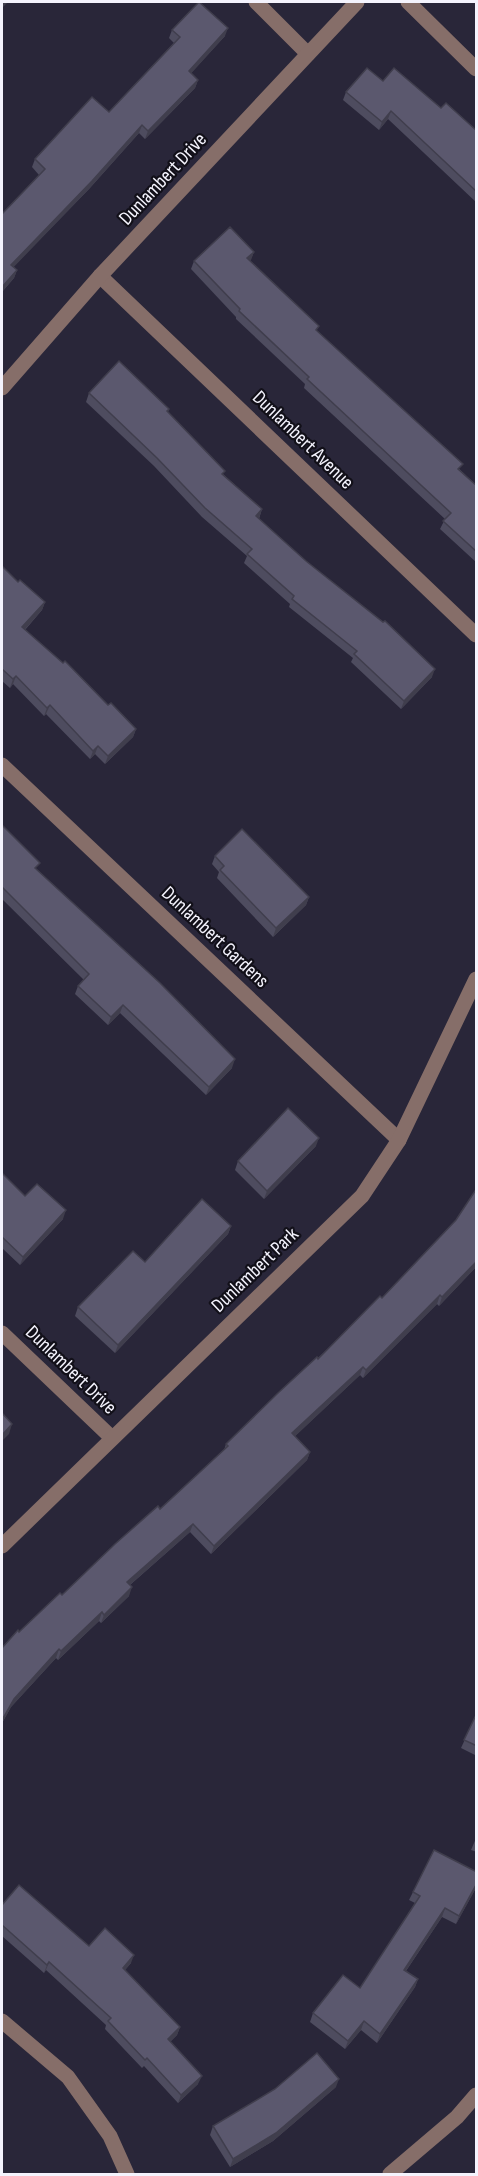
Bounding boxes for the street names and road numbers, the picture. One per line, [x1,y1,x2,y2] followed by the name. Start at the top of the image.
[114,128,212,230] street label: Dunlambert Drive
[247,386,359,494] street label: Dunlambert Avenue
[156,881,274,993] street label: Dunlambert Gardens
[206,1222,304,1317] street label: Dunlambert Park
[20,1321,122,1419] street label: Dunlambert Drive

